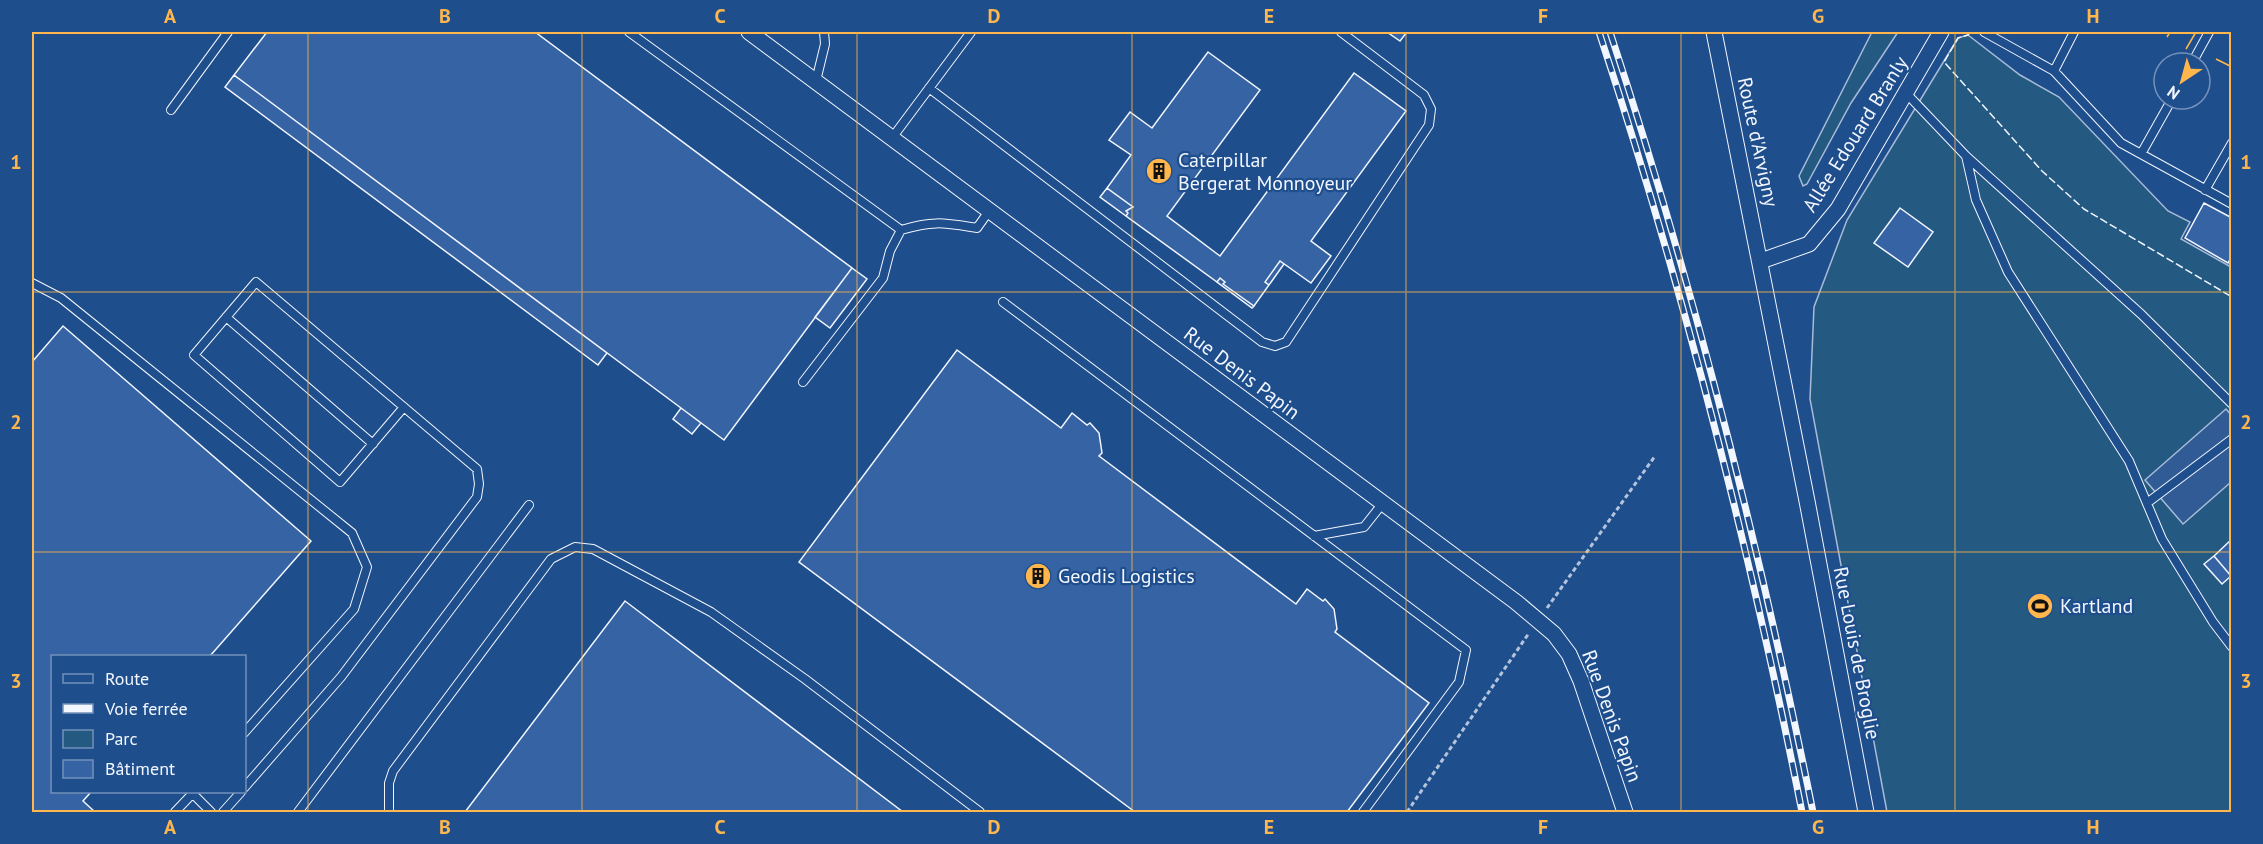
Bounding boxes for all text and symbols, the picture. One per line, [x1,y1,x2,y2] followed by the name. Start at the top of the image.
[164,3,177,29] text: A
[439,3,451,29] text: B
[714,3,726,29] text: C
[988,3,1001,29] text: D
[1264,3,1274,29] text: E
[1538,3,1548,29] text: F
[1812,3,1824,29] text: G
[2086,3,2100,29] text: H
[1797,51,1914,217] street label: Allée Edouard Branly
[2152,51,2212,111] north arrow
[1732,75,1785,210] street label: Route d'Arvigny
[2163,82,2183,104] text: N
[1178,147,1352,196] place label: Caterpillar Bergerat Monnoyeur
[10,149,22,175] text: 1
[2240,149,2252,175] text: 1
[1144,156,1174,186] building icon: Caterpillar Bergerat Monnoyeur
[1179,321,1305,425] street label: Rue Denis Papin
[10,409,22,435] text: 2
[2240,409,2252,435] text: 2
[1023,561,1053,591] building icon: Geodis Logistics
[1058,563,1195,589] place label: Geodis Logistics
[1828,564,1886,742] street label: Rue Louis de Broglie
[2025,591,2055,621] sports icon: Kartland
[2060,593,2133,619] place label: Kartland
[1576,646,1648,786] street label: Rue Denis Papin
[51,655,246,793] legend
[105,667,149,690] text: Route
[10,668,22,694] text: 3
[2240,668,2252,694] text: 3
[104,697,188,720] text: Voie ferrée
[105,727,138,750] text: Parc
[105,757,175,780] text: Bâtiment
[164,814,177,840] text: A
[439,814,451,840] text: B
[714,814,726,840] text: C
[988,814,1001,840] text: D
[1264,814,1274,840] text: E
[1538,814,1548,840] text: F
[1812,814,1824,840] text: G
[2086,814,2100,840] text: H

